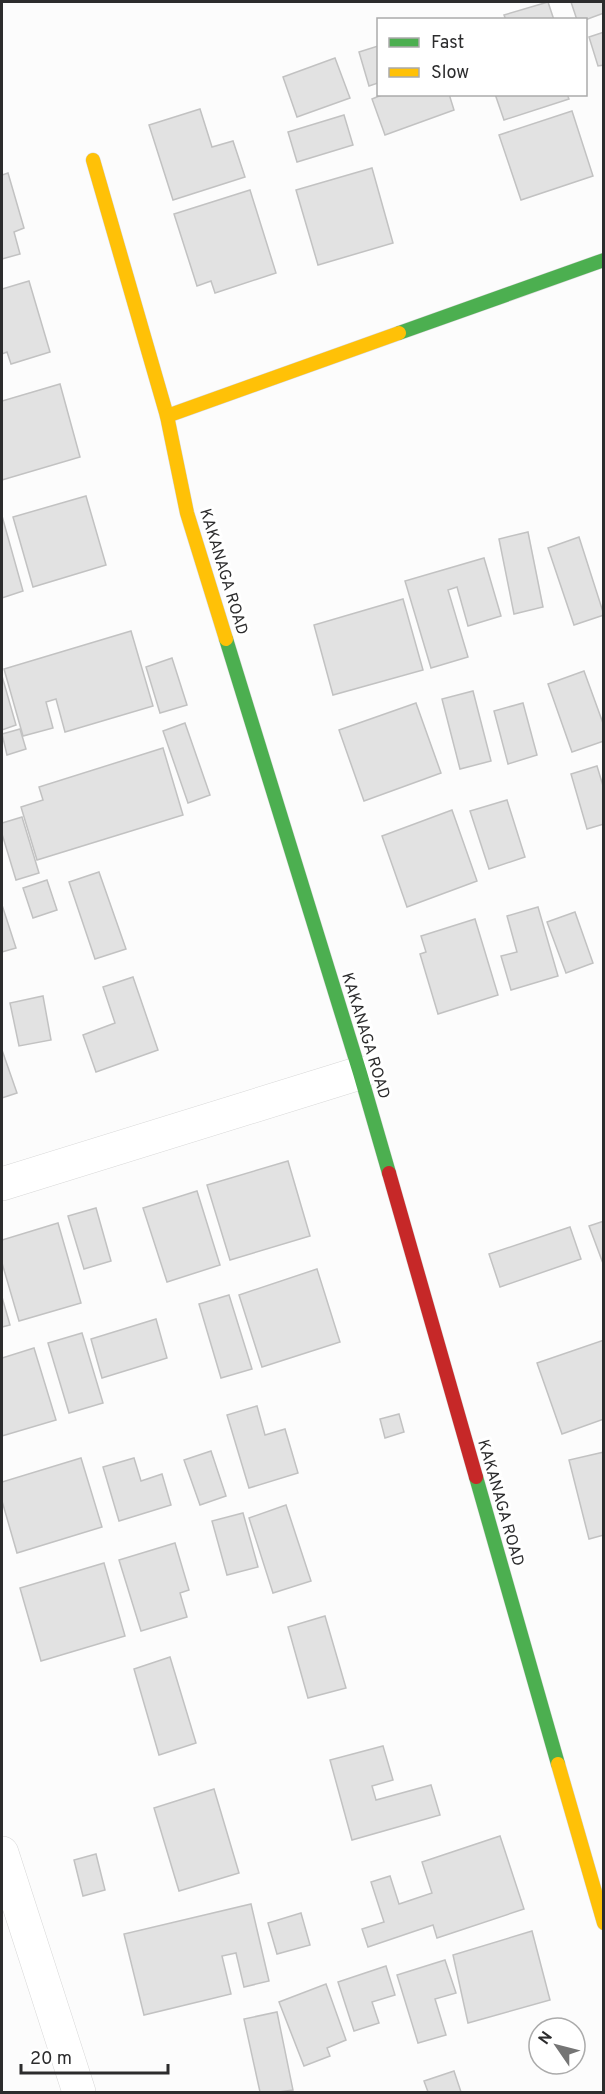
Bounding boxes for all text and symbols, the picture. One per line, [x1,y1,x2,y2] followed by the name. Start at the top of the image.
[377,18,587,96] legend
[431,32,464,55] text: Fast
[431,62,469,85] text: Slow
[194,506,252,638] street label: KAKANAGA ROAD
[336,970,394,1102] street label: KAKANAGA ROAD
[472,1437,528,1569] street label: KAKANAGA ROAD
[527,2016,587,2076] north arrow
[535,2028,558,2049] text: N
[21,2037,168,2075] scale bar
[30,2048,72,2071] text: 20 m

